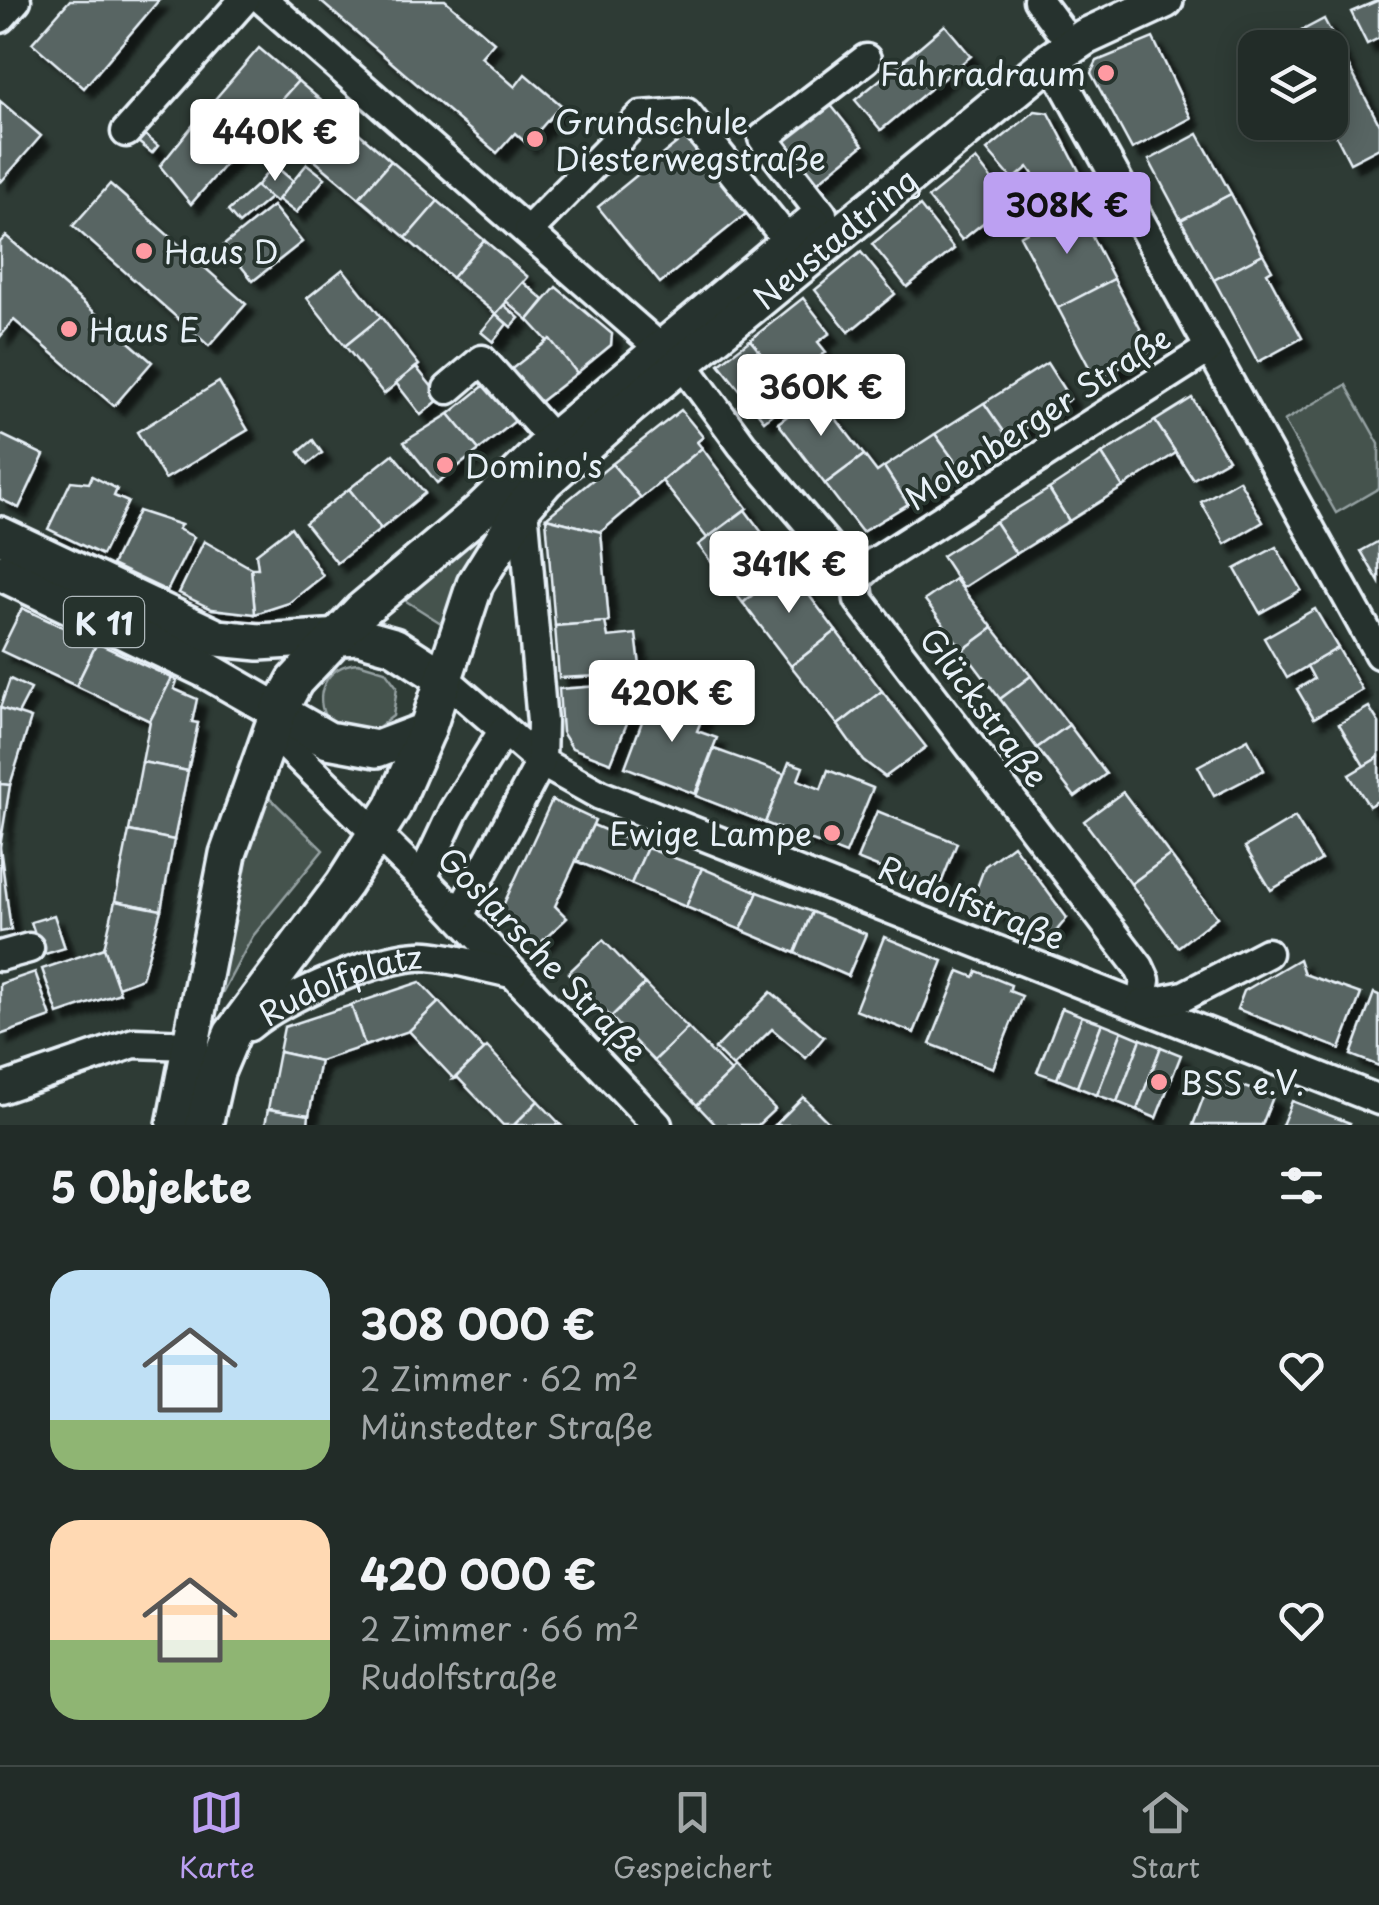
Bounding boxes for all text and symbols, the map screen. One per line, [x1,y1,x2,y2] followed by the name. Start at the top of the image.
[1238,30,1348,140] map controls
[1238,30,1348,140] button: layers
[880,49,1086,97] place label: Fahrradraum
[1095,62,1117,84] marker: Fahrradraum
[555,97,826,182] place label: Grundschule Diesterwegstraße
[194,99,356,184] pin: 440K €
[212,107,338,155] text: 440K €
[524,128,546,150] marker: Grundschule Diesterwegstraße
[742,156,927,320] street label: Neustadtring
[986,172,1148,257] pin: 308K €
[1005,180,1129,228] text: 308K €
[164,227,279,275] place label: Haus D
[133,240,155,262] marker: Haus D
[89,305,199,353] place label: Haus E
[895,313,1179,521] street label: Molenberger Straße
[58,318,80,340] marker: Haus E
[740,354,902,439] pin: 360K €
[759,362,883,410] text: 360K €
[465,441,602,489] place label: Domino's
[434,454,456,476] marker: Domino's
[708,531,870,616] pin: 341K €
[731,539,847,587] text: 341K €
[64,597,144,647] road number: K 11
[909,617,1061,797] street label: Glückstraße
[591,660,753,745] pin: 420K €
[611,668,733,716] text: 420K €
[609,809,812,857] place label: Ewige Lampe
[821,822,843,844] marker: Ewige Lampe
[427,835,659,1073] street label: Goslarsche Straße
[872,843,1072,961] street label: Rudolfstraße
[249,932,424,1037] street label: Rudolfplatz
[1179,1058,1304,1106] place label: BSS e.V.
[1148,1071,1170,1093] marker: BSS e.V.
[50,1154,252,1217] text: 5 Objekte
[1274,1158,1329,1213] icon: filters
[360,1291,595,1354] text: 308 000 €
[130,1310,250,1430] icon: home
[1274,1343,1329,1398] icon: heart
[360,1354,638,1402] text: 2 Zimmer · 62 m²
[360,1402,653,1450] text: Münstedter Straße
[360,1541,596,1604] text: 420 000 €
[130,1560,250,1680] icon: home
[1274,1593,1329,1648] icon: heart
[360,1604,639,1652] text: 2 Zimmer · 66 m²
[360,1652,557,1700] text: Rudolfstraße
[179,1785,255,1888] tab: Karte
[613,1785,772,1888] tab: Gespeichert
[1130,1785,1200,1888] tab: Start

